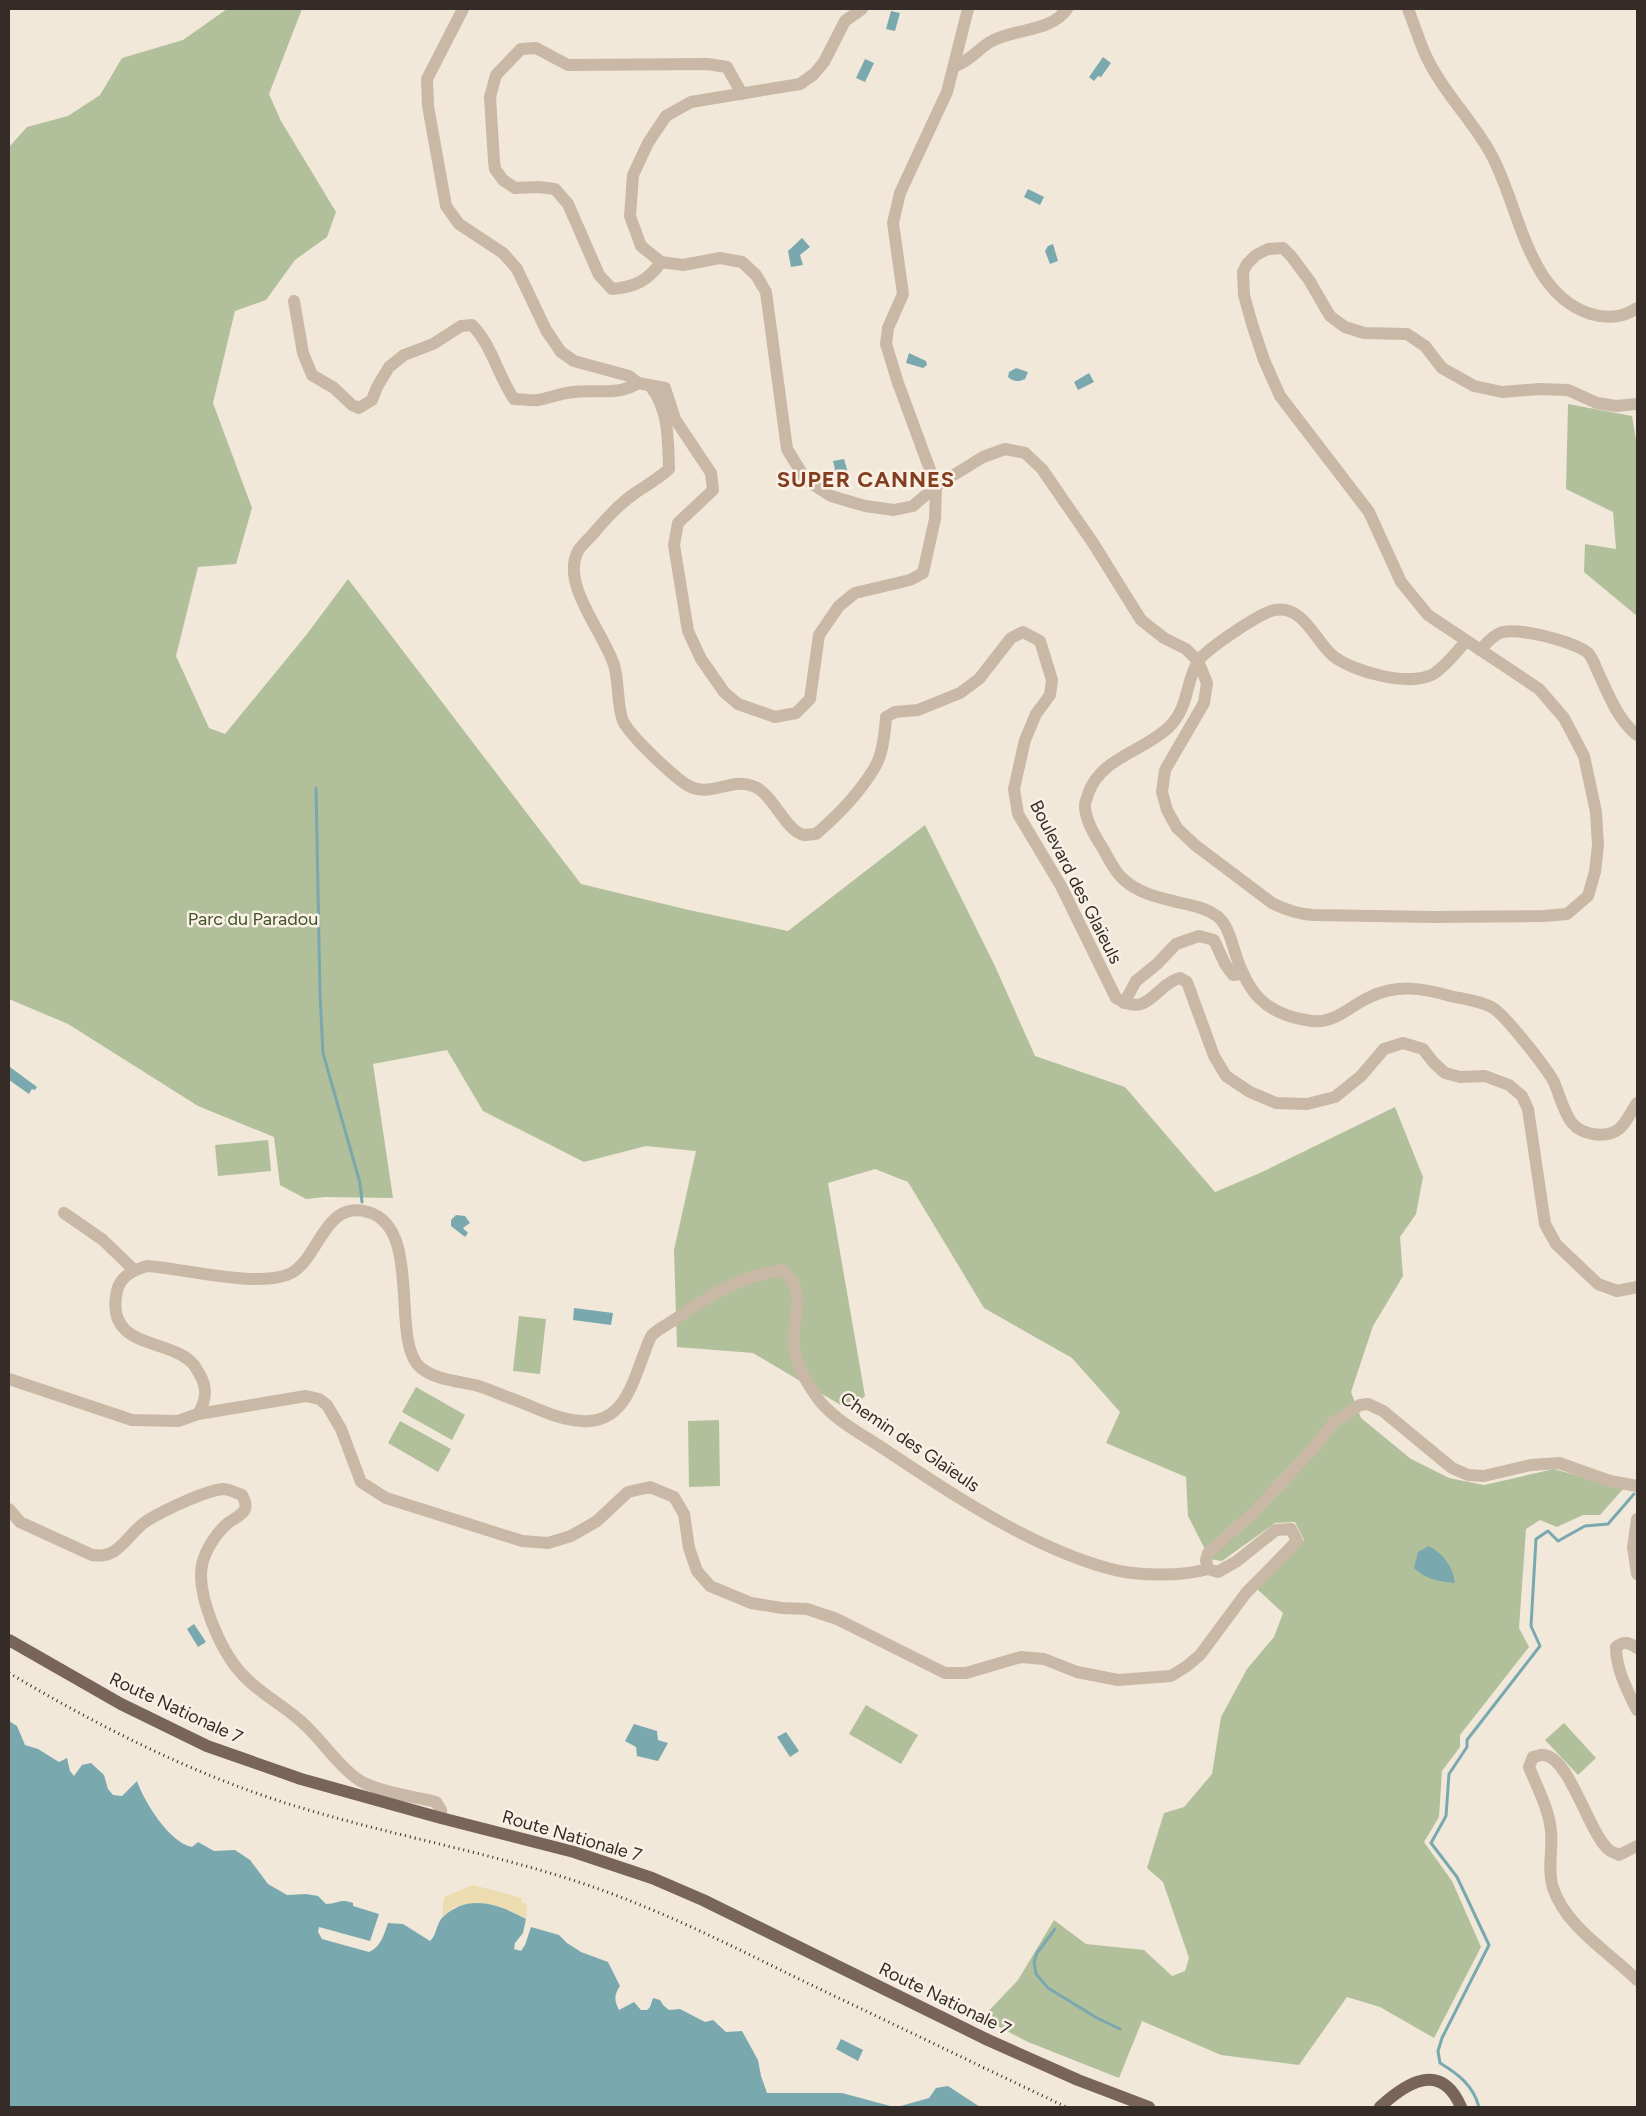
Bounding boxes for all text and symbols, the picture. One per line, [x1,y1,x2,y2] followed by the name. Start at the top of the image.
[777,466,955,493] district label: SUPER CANNES
[1025,796,1127,968] street label: Boulevard des Glaïeuls
[188,908,318,930] park label: Parc du Paradou
[836,1387,984,1497] street label: Chemin des Glaïeuls
[106,1668,246,1749] street label: Route Nationale 7
[500,1806,645,1867] street label: Route Nationale 7
[875,1957,1015,2041] street label: Route Nationale 7

